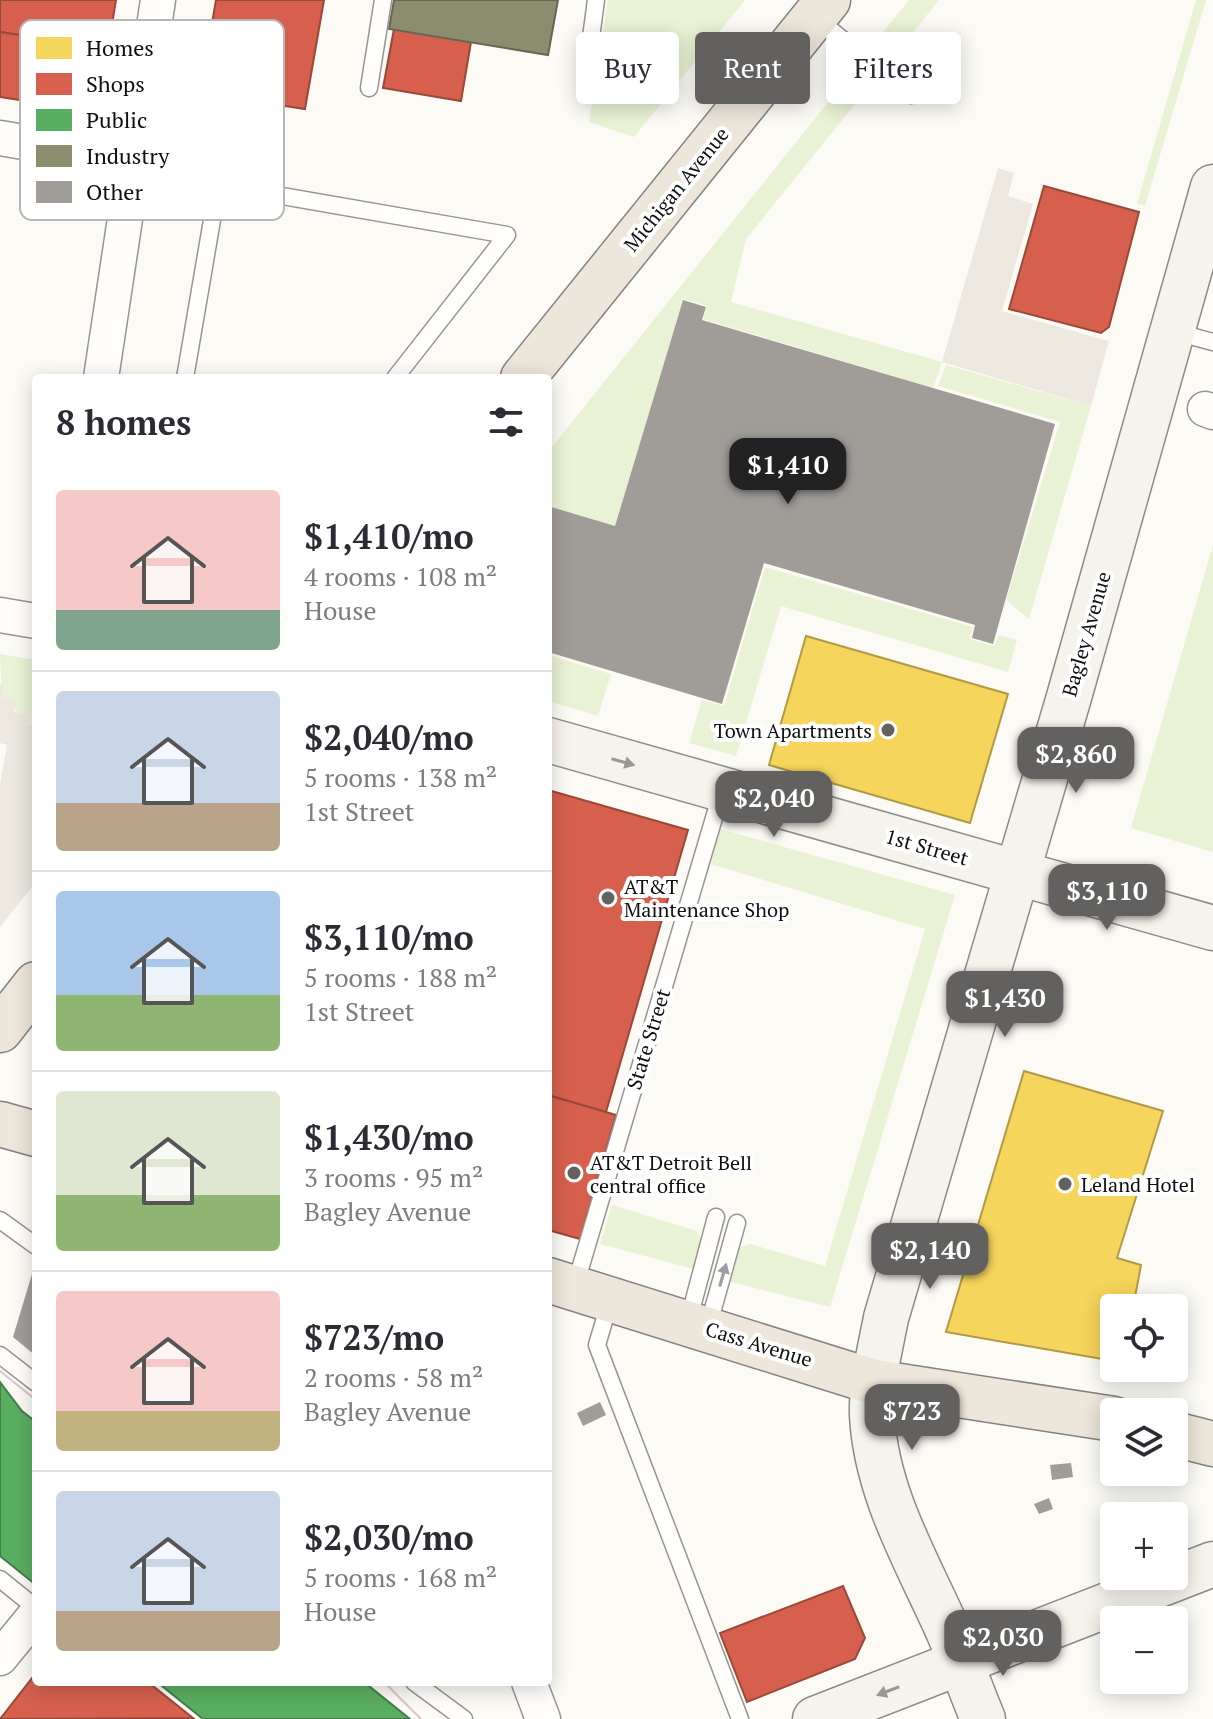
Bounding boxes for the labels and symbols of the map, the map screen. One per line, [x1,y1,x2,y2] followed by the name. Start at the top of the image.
[20,20,284,220] legend
[86,33,154,62] text: Homes
[86,69,145,98] text: Shops
[86,105,147,134] text: Public
[617,121,735,257] street label: Michigan Avenue
[86,141,170,170] text: Industry
[86,177,143,206] text: Other
[723,438,853,506] pin: $1,410
[1055,568,1117,700] street label: Bagley Avenue
[714,717,872,744] place label: Town Apartments
[879,721,897,739] marker: Town Apartments
[1011,727,1141,795] pin: $2,860
[612,756,636,769] one-way arrow
[709,771,839,839] pin: $2,040
[882,822,972,872] street label: 1st Street
[1042,864,1172,932] pin: $3,110
[624,873,789,923] place label: AT&T Maintenance Shop
[599,889,617,907] marker: AT&T Maintenance Shop
[940,971,1070,1039] pin: $1,430
[620,985,676,1093] street label: State Street
[590,1149,752,1199] place label: AT&T Detroit Bell central office
[565,1164,583,1182] marker: AT&T Detroit Bell central office
[1081,1171,1195,1198] place label: Leland Hotel
[1056,1175,1074,1193] marker: Leland Hotel
[865,1223,995,1291] pin: $2,140
[717,1263,730,1287] one-way arrow
[702,1315,816,1373] street label: Cass Avenue
[865,1384,959,1452] pin: $723
[938,1610,1068,1678] pin: $2,030
[876,1685,900,1698] one-way arrow

